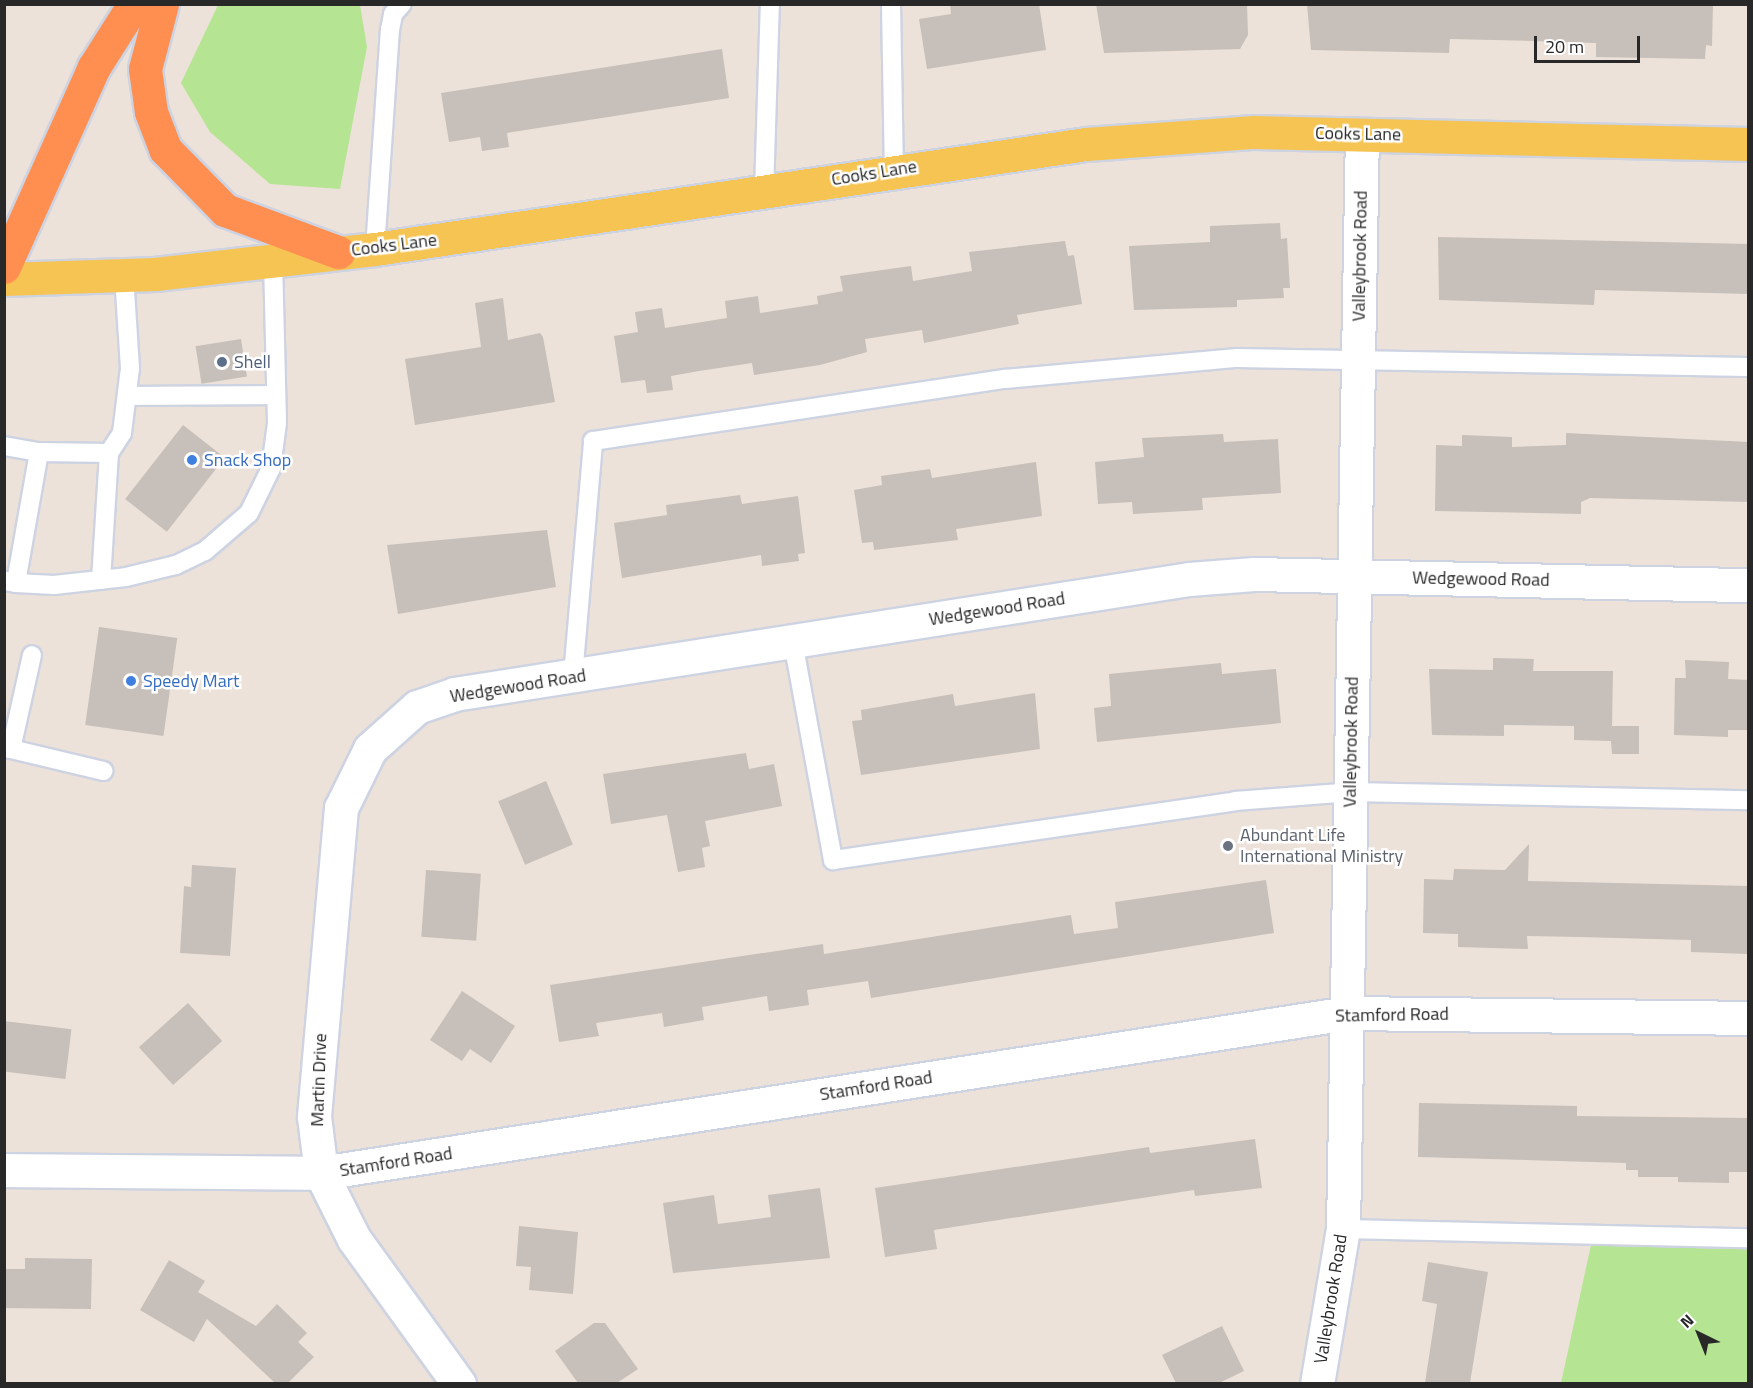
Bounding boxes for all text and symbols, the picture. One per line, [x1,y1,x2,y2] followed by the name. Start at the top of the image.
[1537,24,1644,62] scale bar
[1545,33,1584,60] text: 20 m
[1315,122,1401,146] street label: Cooks Lane
[830,156,918,190] street label: Cooks Lane
[1348,190,1372,322] street label: Valleybrook Road
[350,229,438,261] street label: Cooks Lane
[234,351,271,373] place label: Shell
[215,355,229,369] marker: Shell
[204,449,291,471] place label: Snack Shop
[185,453,199,467] marker: Snack Shop
[1412,567,1550,591] street label: Wedgewood Road
[927,588,1067,630] street label: Wedgewood Road
[448,665,588,707] street label: Wedgewood Road
[143,670,239,692] place label: Speedy Mart
[124,674,138,688] marker: Speedy Mart
[1339,676,1363,808] street label: Valleybrook Road
[1240,825,1403,868] place label: Abundant Life International Ministry
[1221,839,1235,853] marker: Abundant Life International Ministry
[1335,1003,1449,1027] street label: Stamford Road
[307,1033,331,1127] street label: Martin Drive
[818,1066,934,1106] street label: Stamford Road
[338,1142,454,1182] street label: Stamford Road
[1310,1233,1352,1365] street label: Valleybrook Road
[1669,1304,1729,1364] north arrow
[1674,1308,1699,1333] text: N

